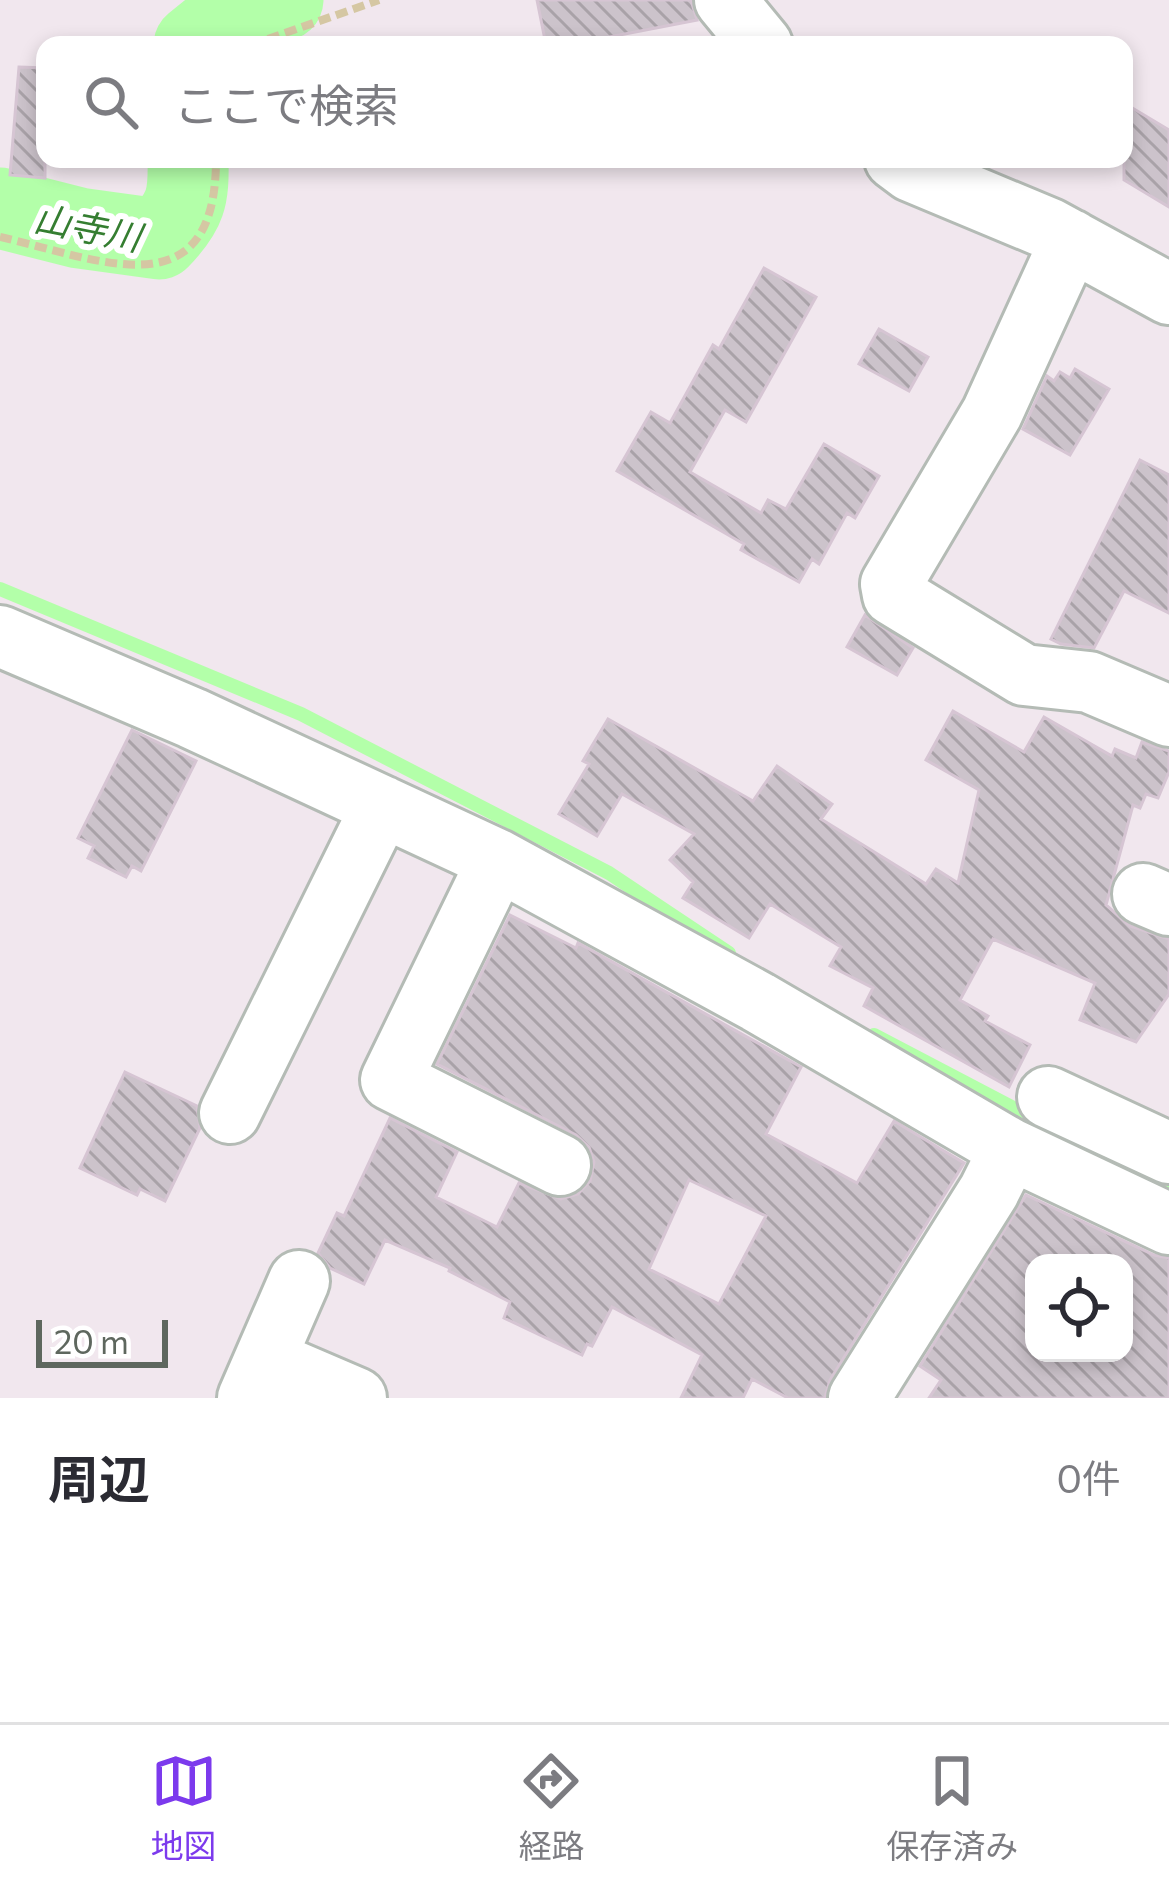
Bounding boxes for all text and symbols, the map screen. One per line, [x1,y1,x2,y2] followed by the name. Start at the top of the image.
[36,36,1133,168] search box
[78,69,144,135] icon: search
[174,76,399,131] text: ここで検索
[31,194,149,259] water label: 山寺川
[1025,1254,1133,1362] map controls
[1025,1254,1133,1362] button: locate
[36,1314,168,1367] scale bar
[54,1320,129,1361] text: 20 m
[48,1446,150,1509] text: 周辺
[1057,1453,1121,1501] text: 0件
[151,1748,217,1868] tab: 地図
[518,1748,584,1868] tab: 経路
[886,1748,1018,1868] tab: 保存済み

